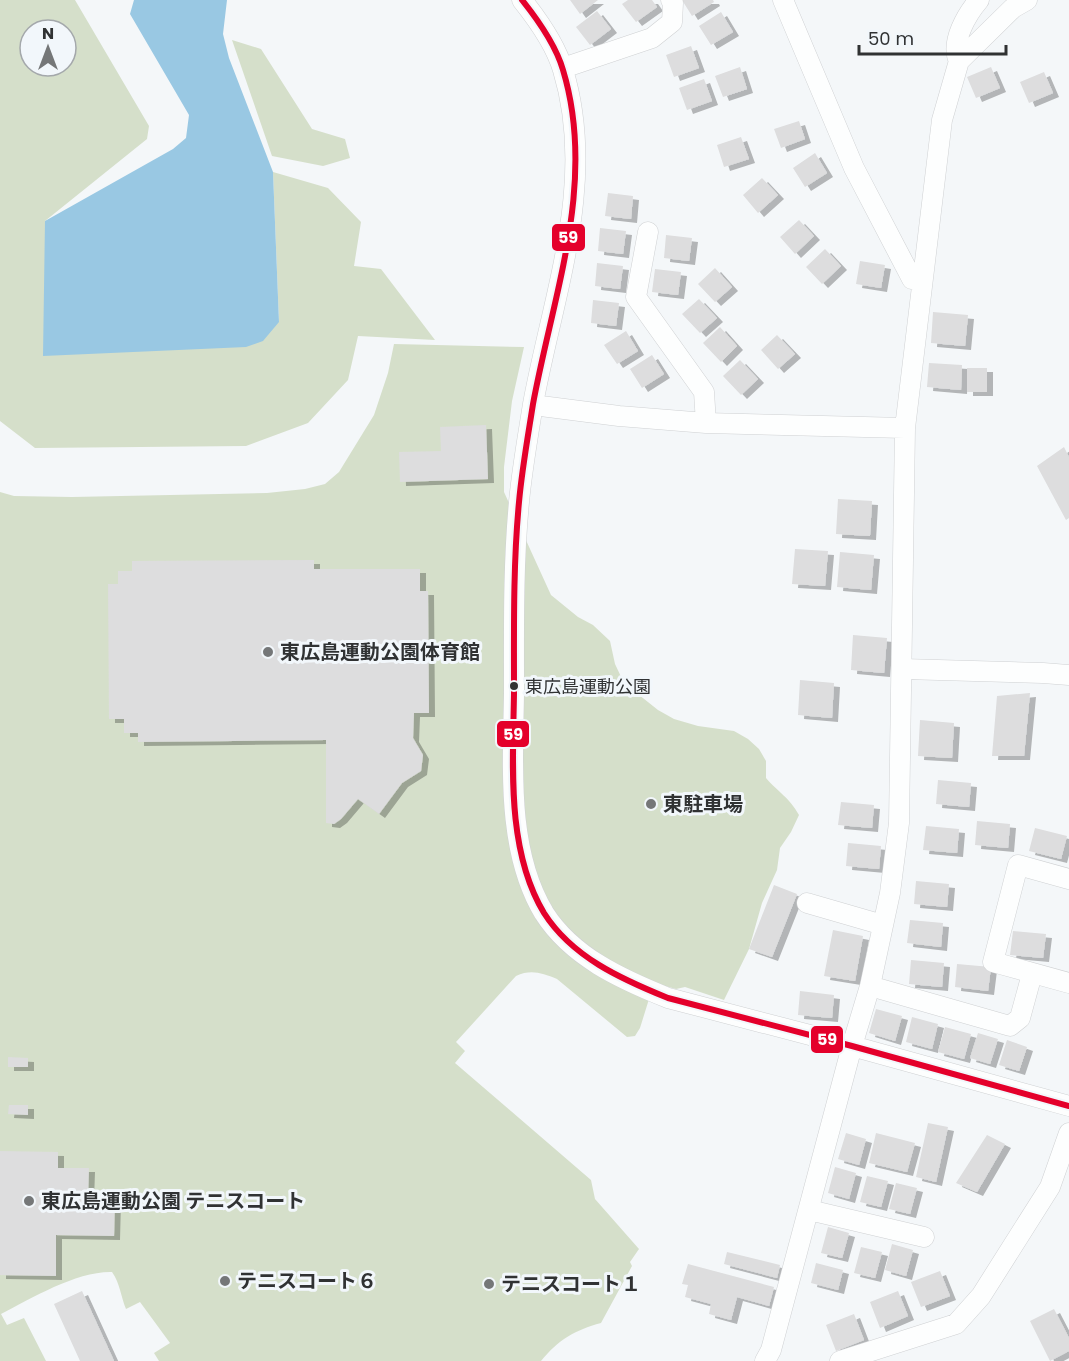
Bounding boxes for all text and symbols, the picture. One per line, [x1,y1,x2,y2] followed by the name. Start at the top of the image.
[18,18,78,78] north arrow
[859,18,1006,56] scale bar
[42,22,54,45] text: N
[868,26,914,51] text: 50 m
[551,223,586,252] line badge: 59
[558,226,578,249] text: 59
[280,638,480,666] place label: 東広島運動公園体育館
[261,645,275,659] marker: 東広島運動公園体育館
[525,674,651,699] place label: 東広島運動公園
[508,680,520,692] marker: 東広島運動公園
[496,720,530,748] line badge: 59
[503,723,523,746] text: 59
[663,790,743,818] place label: 東駐車場
[644,797,658,811] marker: 東駐車場
[810,1025,844,1054] line badge: 59
[817,1028,837,1051] text: 59
[41,1187,305,1215] place label: 東広島運動公園 テニスコート
[22,1194,36,1208] marker: 東広島運動公園 テニスコート
[237,1267,377,1295] place label: テニスコート６
[501,1270,641,1298] place label: テニスコート１
[218,1274,232,1288] marker: テニスコート６
[482,1277,496,1291] marker: テニスコート１

